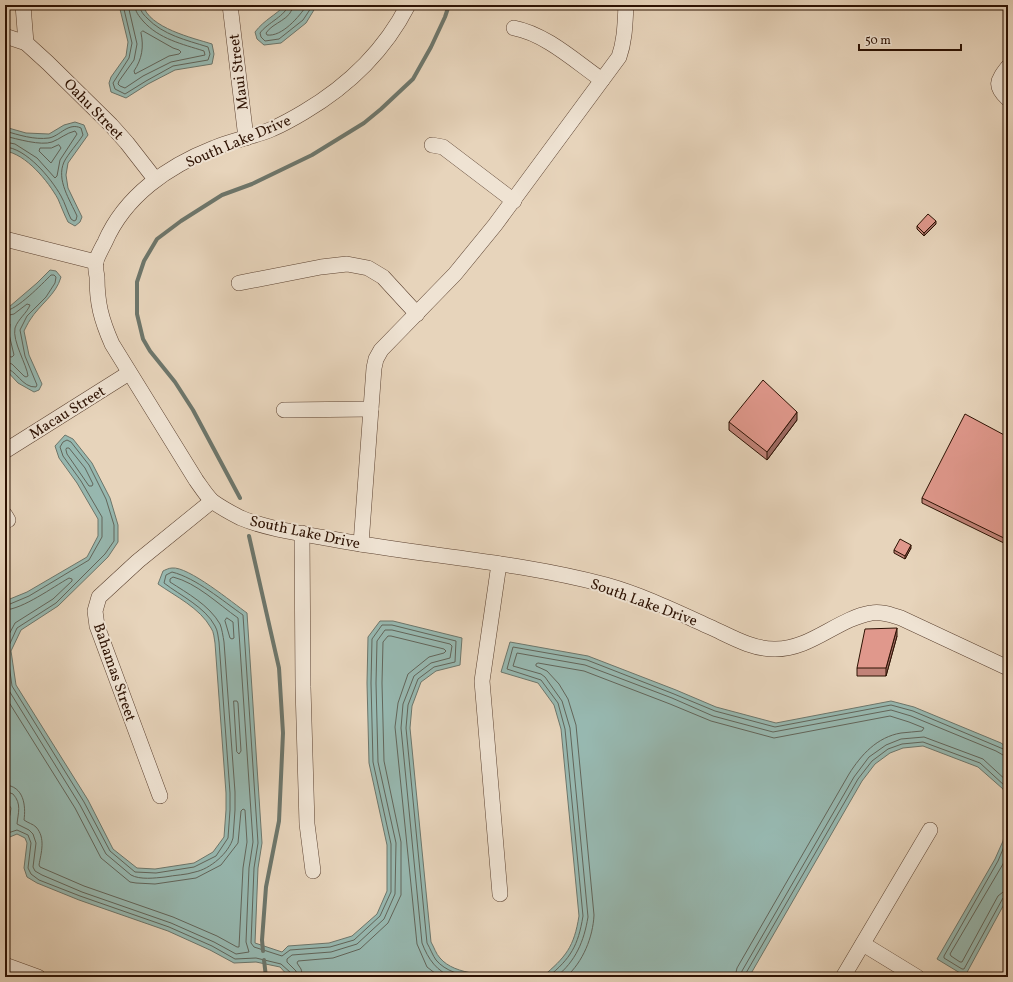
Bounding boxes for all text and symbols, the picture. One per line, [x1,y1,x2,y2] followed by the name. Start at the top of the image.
[859,26,961,52] scale bar
[224,32,255,111] street label: Maui Street
[865,33,891,49] text: 50 m
[58,75,128,145] street label: Oahu Street
[183,111,294,174] street label: South Lake Drive
[26,381,110,445] street label: Macau Street
[247,512,362,555] street label: South Lake Drive
[587,574,700,633] street label: South Lake Drive
[87,621,140,724] street label: Bahamas Street

